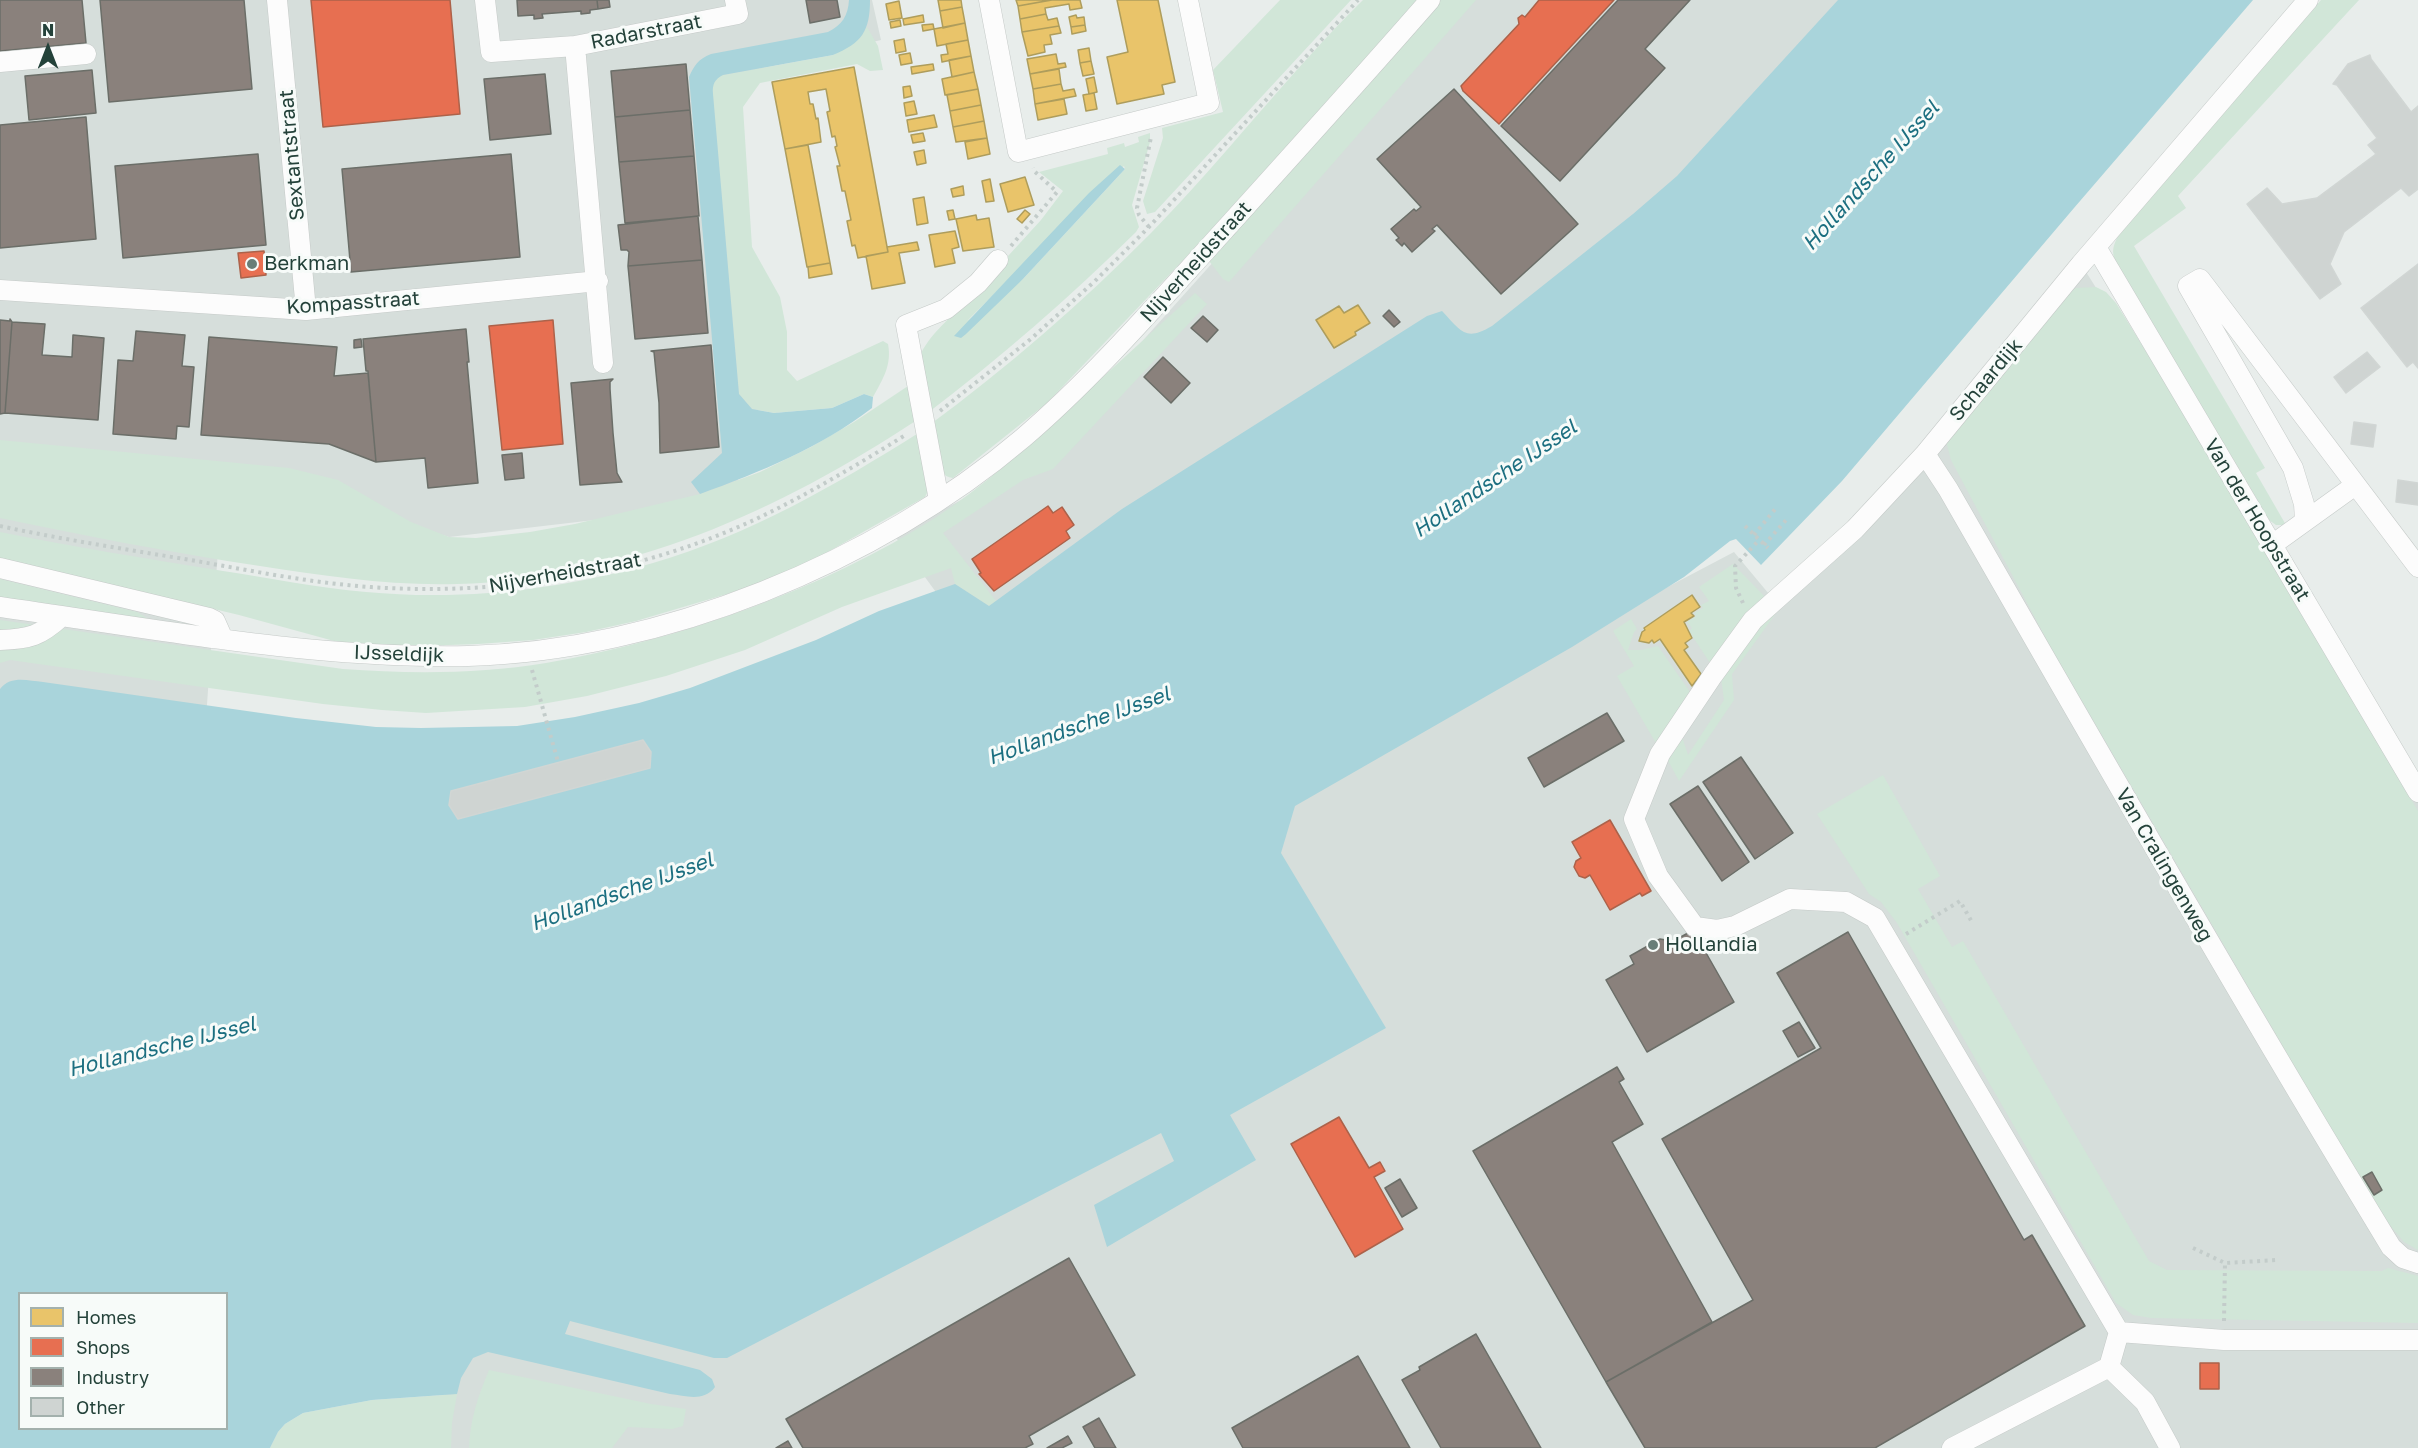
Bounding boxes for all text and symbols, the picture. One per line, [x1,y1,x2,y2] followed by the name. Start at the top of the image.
[588,9,704,55] street label: Radarstraat
[18,18,78,78] north arrow
[42,20,54,40] text: N
[274,89,310,221] street label: Sextantstraat
[1797,96,1945,256] water label: Hollandsche IJssel
[1135,197,1257,327] street label: Nijverheidstraat
[264,252,349,276] place label: Berkman
[245,257,259,271] marker: Berkman
[285,286,421,320] street label: Kompasstraat
[1945,334,2027,426] street label: Schaardijk
[1408,415,1582,543] water label: Hollandsche IJssel
[2199,434,2315,606] street label: Van der Hoopstraat
[487,548,643,598] street label: Nijverheidstraat
[353,640,445,668] street label: IJsseldijk
[984,681,1174,771] water label: Hollandsche IJssel
[2110,784,2218,946] street label: Van Cralingenweg
[527,847,717,937] water label: Hollandsche IJssel
[1665,933,1758,957] place label: Hollandia
[1646,938,1660,952] marker: Hollandia
[66,1012,258,1082] water label: Hollandsche IJssel
[18,1292,228,1430] legend
[76,1306,136,1328] text: Homes
[76,1336,130,1358] text: Shops
[76,1366,149,1388] text: Industry
[76,1396,125,1418] text: Other

